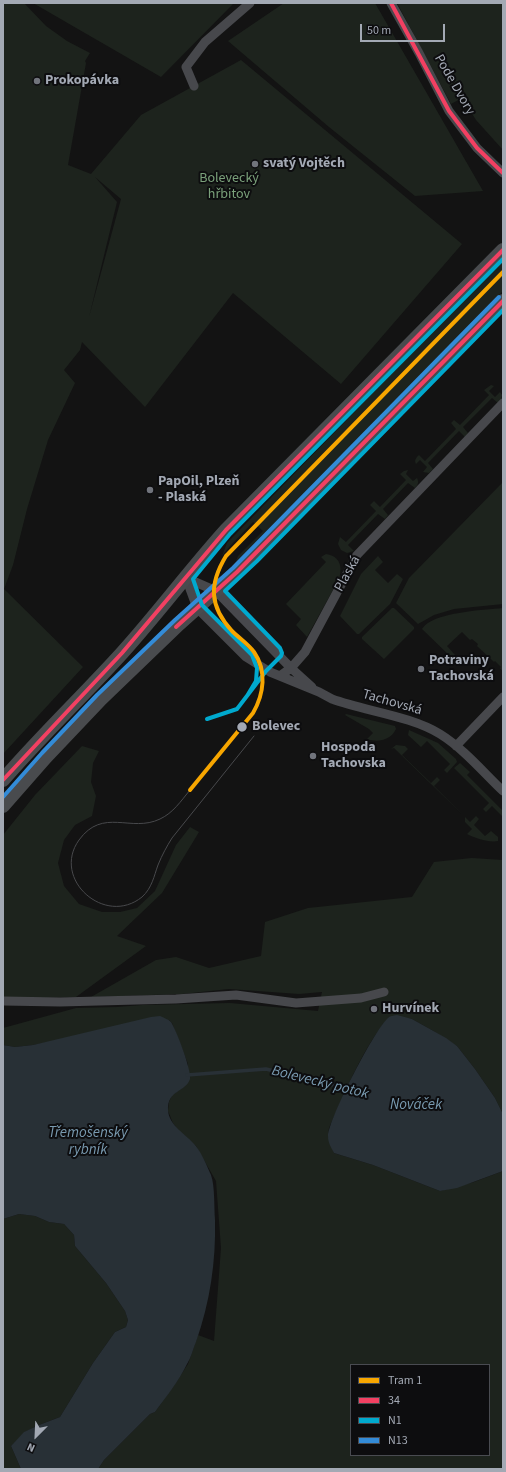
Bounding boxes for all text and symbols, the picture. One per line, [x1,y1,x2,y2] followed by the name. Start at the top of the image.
[362,16,447,42] scale bar
[367,22,391,39] text: 50 m
[430,52,478,118] street label: Pode Dvory
[45,73,119,89] place label: Prokopávka
[32,76,42,86] marker: Prokopávka
[263,156,345,172] place label: svatý Vojtěch
[250,159,260,169] marker: svatý Vojtěch
[199,171,259,204] park label: Bolevecký hřbitov
[158,474,240,506] place label: PapOil, Plzeň - Plaská
[145,485,155,495] marker: PapOil, Plzeň - Plaská
[331,553,365,595] street label: Plaská
[429,653,494,686] place label: Potraviny Tachovská
[416,664,426,674] marker: Potraviny Tachovská
[360,686,424,720] street label: Tachovská
[252,719,300,735] place label: Bolevec
[235,720,249,734] marker: Bolevec
[321,740,386,772] place label: Hospoda Tachovska
[308,751,318,761] marker: Hospoda Tachovska
[382,1001,439,1017] place label: Hurvínek
[369,1004,379,1014] marker: Hurvínek
[270,1062,370,1104] water label: Bolevecký potok
[390,1097,442,1115] water label: Nováček
[48,1125,128,1160] water label: Třemošenský rybník
[350,1364,490,1456] legend
[388,1372,422,1389] text: Tram 1
[388,1392,400,1409] text: 34
[388,1412,402,1429] text: N1
[16,1416,56,1456] north arrow
[388,1432,408,1449] text: N13
[25,1439,37,1456] text: N

